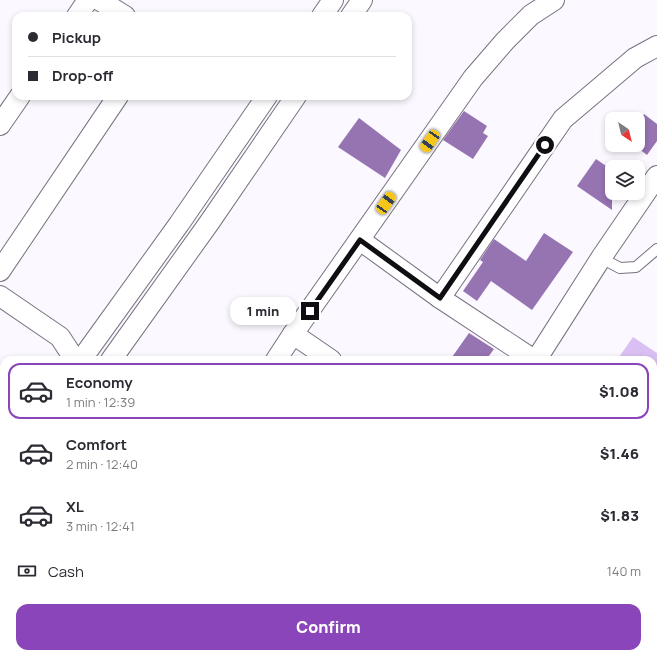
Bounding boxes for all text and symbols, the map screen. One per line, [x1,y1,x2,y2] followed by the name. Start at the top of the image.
[52,27,101,48] text: Pickup
[52,65,113,86] text: Drop-off
[605,112,645,152] north arrow
[605,112,645,200] map controls
[418,128,442,154] car
[536,136,554,154] route start
[605,160,645,200] button: layers
[374,190,398,216] car
[230,297,296,325] callout: 1 min
[247,302,279,320] text: 1 min
[301,302,319,320] route end
[66,372,133,393] text: Economy
[18,373,54,409] icon: car
[599,381,639,402] text: $1.08
[66,393,135,411] text: 1 min · 12:39
[66,434,127,455] text: Comfort
[18,435,54,471] icon: car
[600,443,639,464] text: $1.46
[66,455,138,473] text: 2 min · 12:40
[66,496,84,517] text: XL
[18,497,54,533] icon: car
[600,505,639,526] text: $1.83
[66,517,135,535] text: 3 min · 12:41
[16,560,38,582] icon: cash
[48,561,84,582] text: Cash
[607,562,641,580] text: 140 m
[16,604,641,650] button: Confirm

